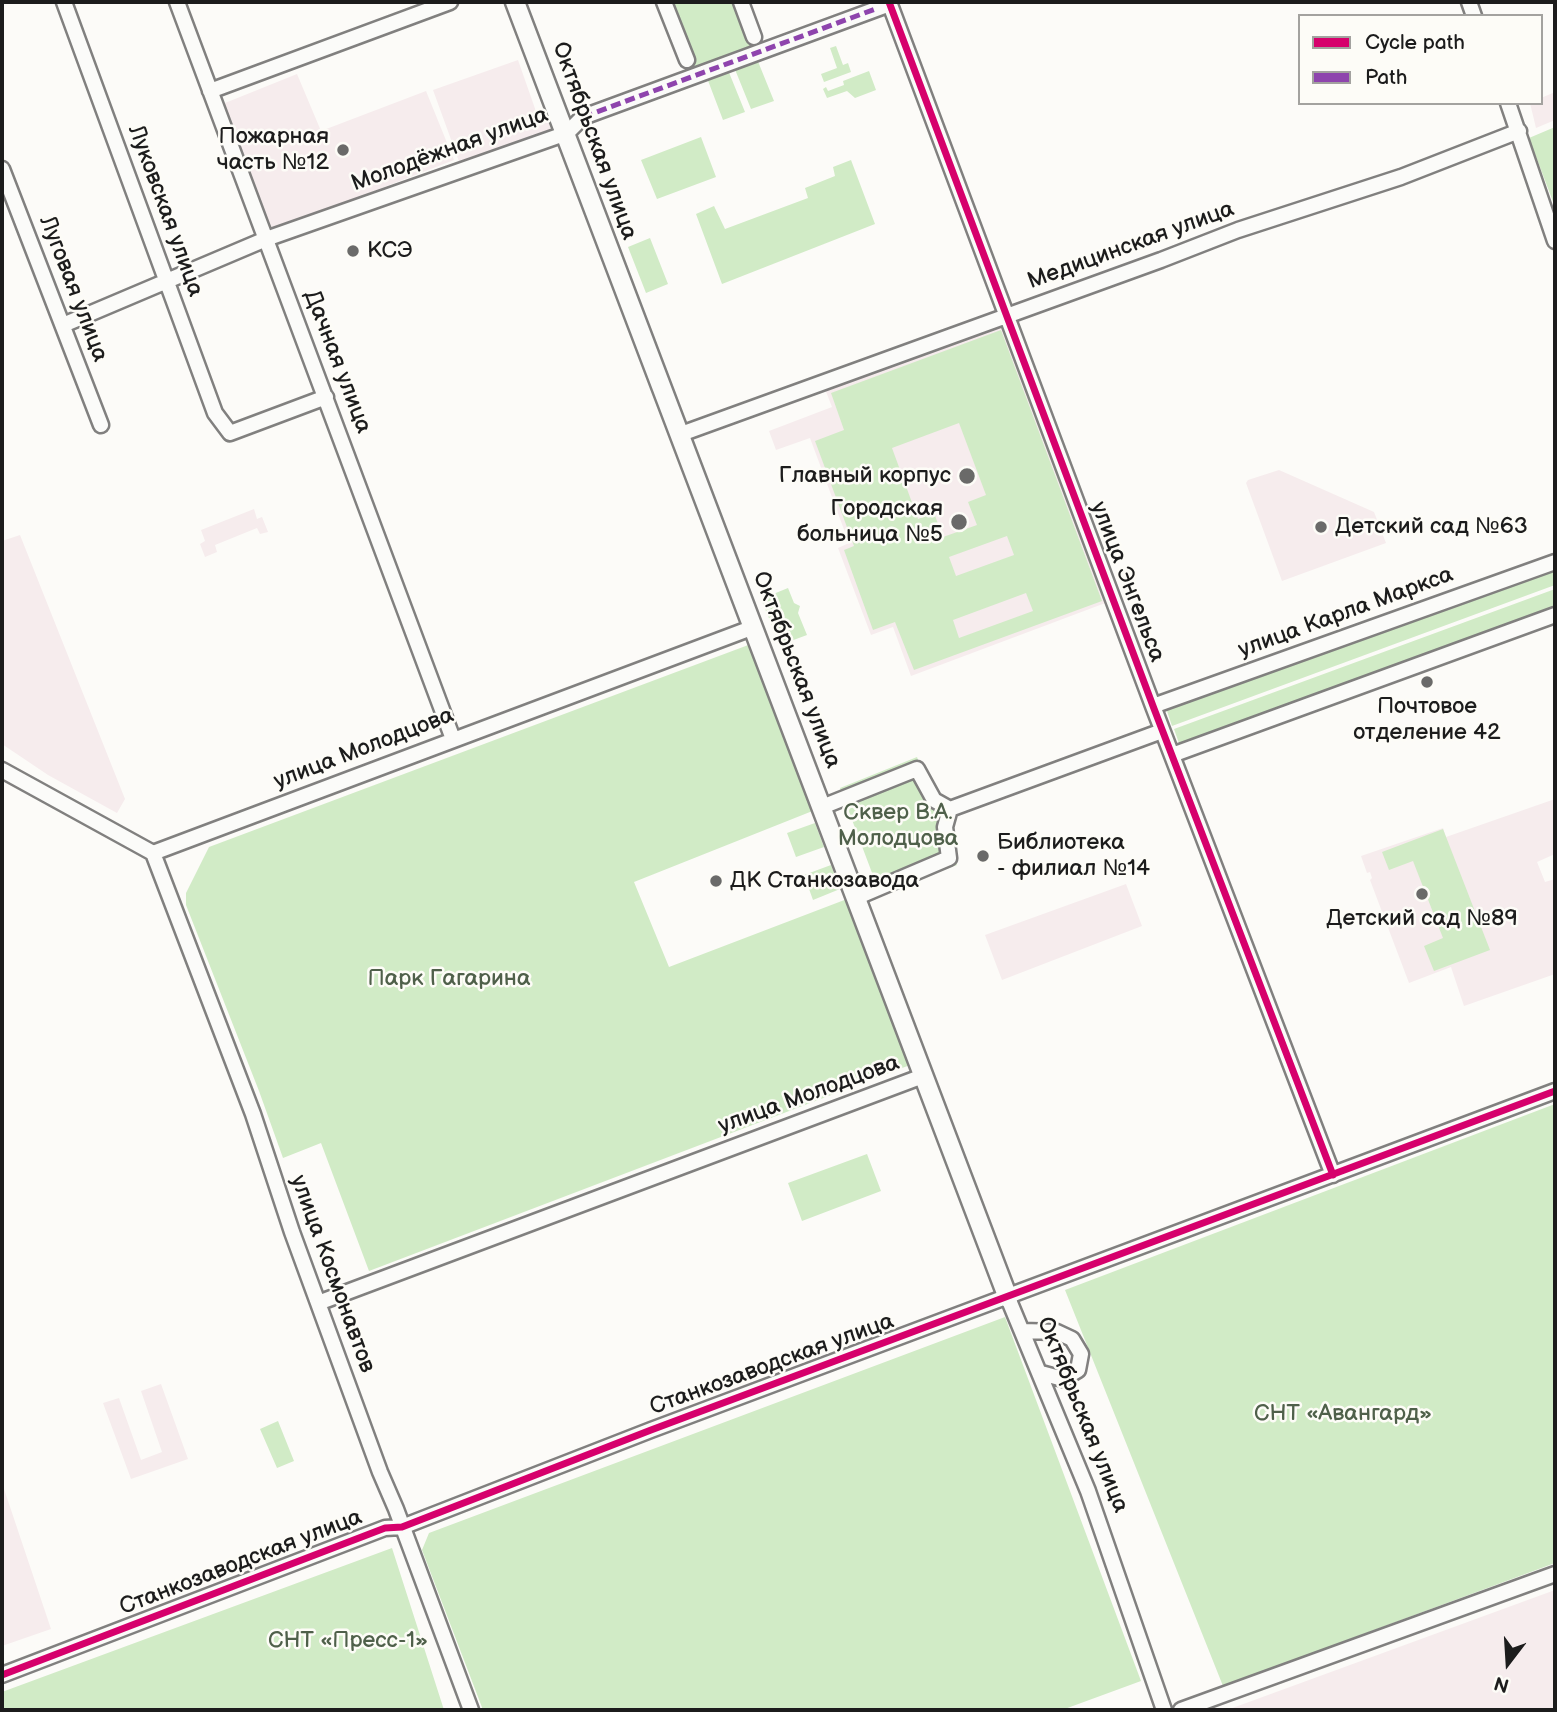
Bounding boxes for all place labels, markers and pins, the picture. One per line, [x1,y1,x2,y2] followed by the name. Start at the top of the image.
[217,123,329,177] place label: Пожарная часть №12
[335,142,351,158] marker: Пожарная часть №12
[367,237,413,265] place label: КСЭ
[345,243,361,259] marker: КСЭ
[779,462,951,490] place label: Главный корпус
[957,466,977,486] marker: Главный корпус
[797,495,943,549] place label: Городская больница №5
[949,512,969,532] marker: Городская больница №5
[1335,513,1528,541] place label: Детский сад №63
[1313,519,1329,535] marker: Детский сад №63
[1419,674,1435,690] marker: Почтовое отделение 42
[1353,693,1501,747] place label: Почтовое отделение 42
[997,829,1150,883] place label: Библиотека - филиал №14
[975,848,991,864] marker: Библиотека - филиал №14
[730,867,919,895] place label: ДК Станкозавода
[708,873,724,889] marker: ДК Станкозавода
[1414,886,1430,902] marker: Детский сад №89
[1326,905,1518,933] place label: Детский сад №89

